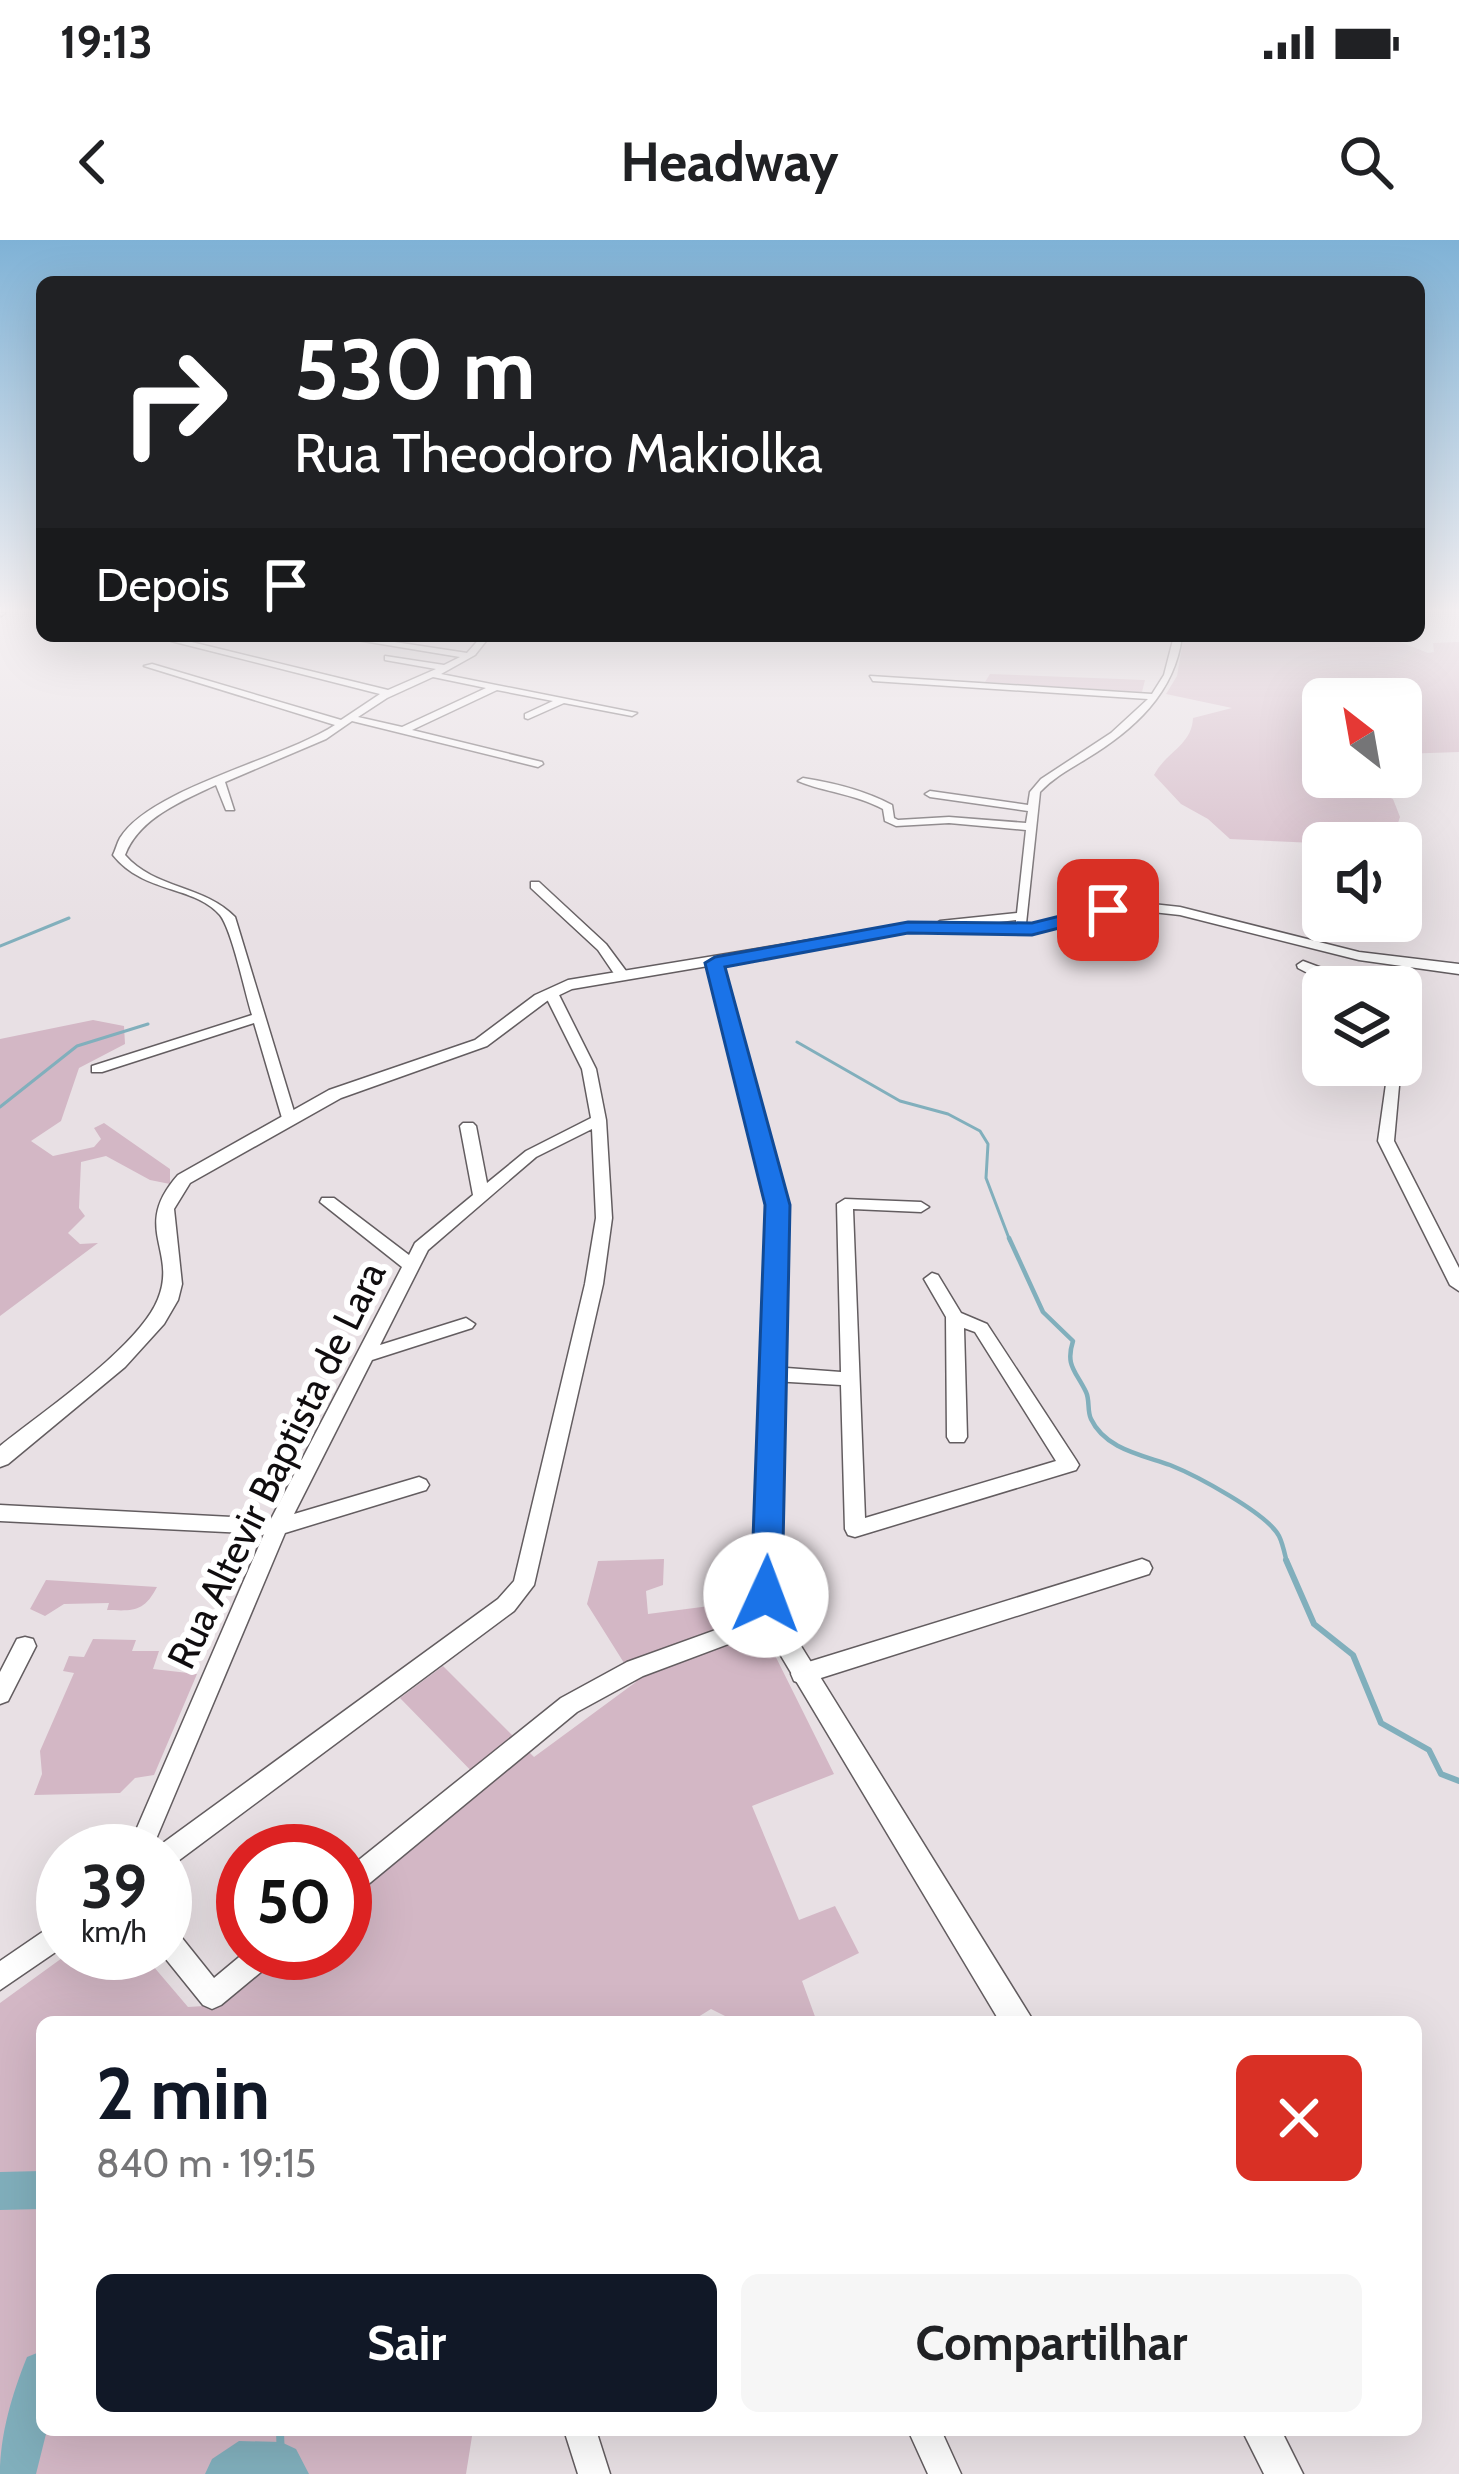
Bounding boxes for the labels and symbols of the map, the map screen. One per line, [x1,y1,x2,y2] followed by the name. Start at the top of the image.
[1302,678,1422,798] north arrow
[1057,859,1159,961] pin
[157,1254,395,1676] street label: Rua Altevir Baptista de Lara
[703,1532,829,1658] position arrow
[216,1824,372,1980] speed limit sign: 50

